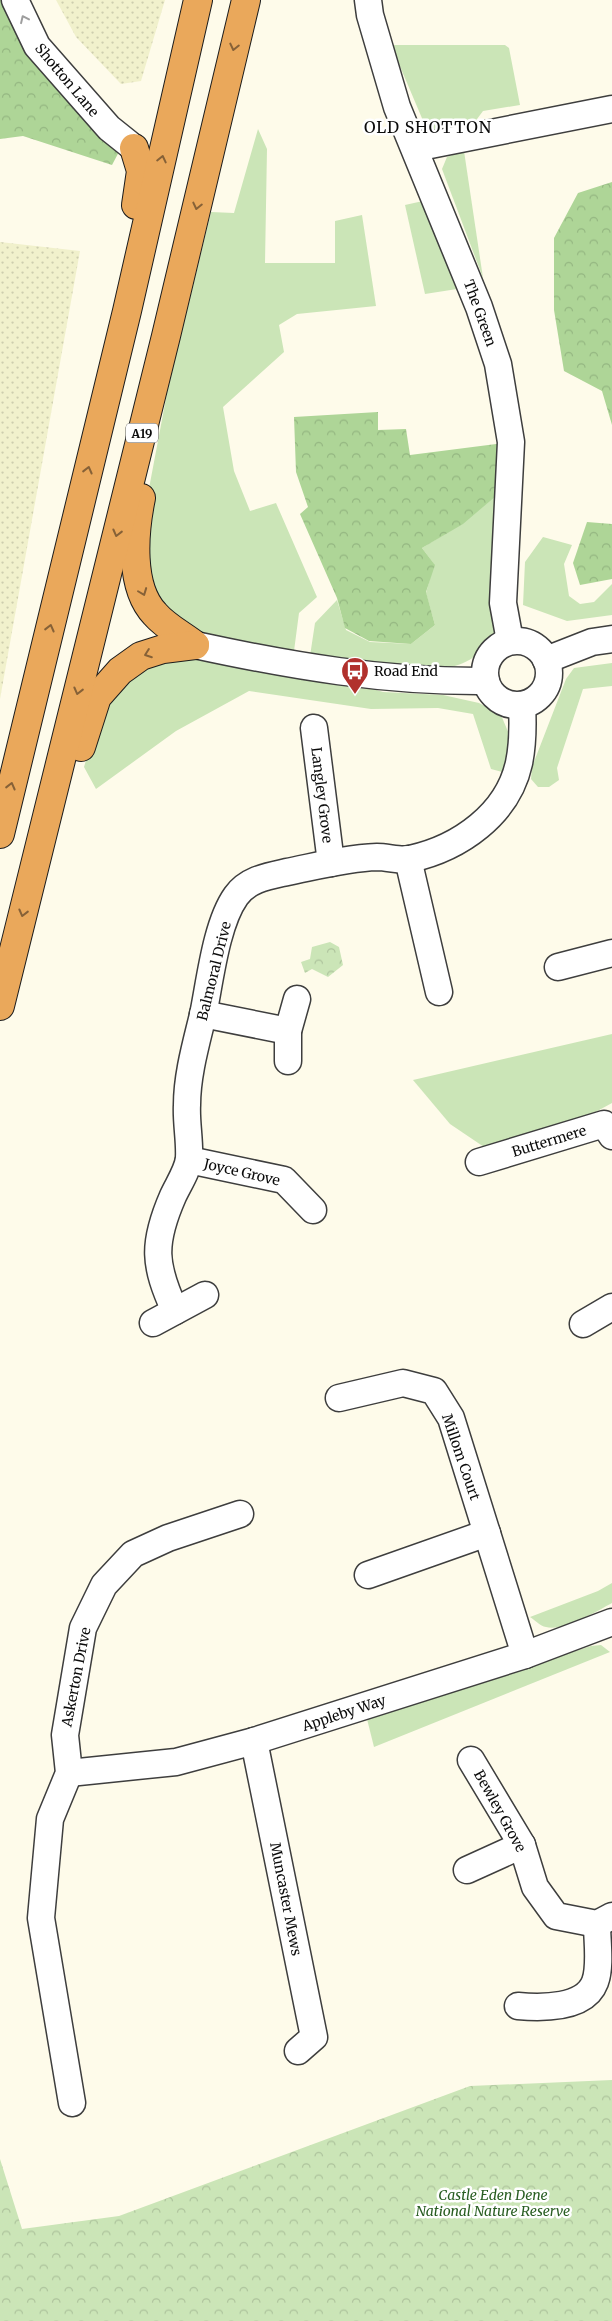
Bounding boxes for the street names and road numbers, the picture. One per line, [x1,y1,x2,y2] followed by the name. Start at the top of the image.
[31,40,103,120] street label: Shotton Lane
[460,277,500,349] street label: The Green
[126,423,158,442] road number: A19
[307,746,337,844] street label: Langley Grove
[193,920,235,1022] street label: Balmoral Drive
[510,1121,588,1161] street label: Buttermere
[201,1154,282,1189] street label: Joyce Grove
[438,1412,484,1503] street label: Millom Court
[57,1626,94,1729] street label: Askerton Drive
[299,1691,389,1735] street label: Appleby Way
[470,1767,530,1855] street label: Bewley Grove
[266,1841,306,1957] street label: Muncaster Mews

